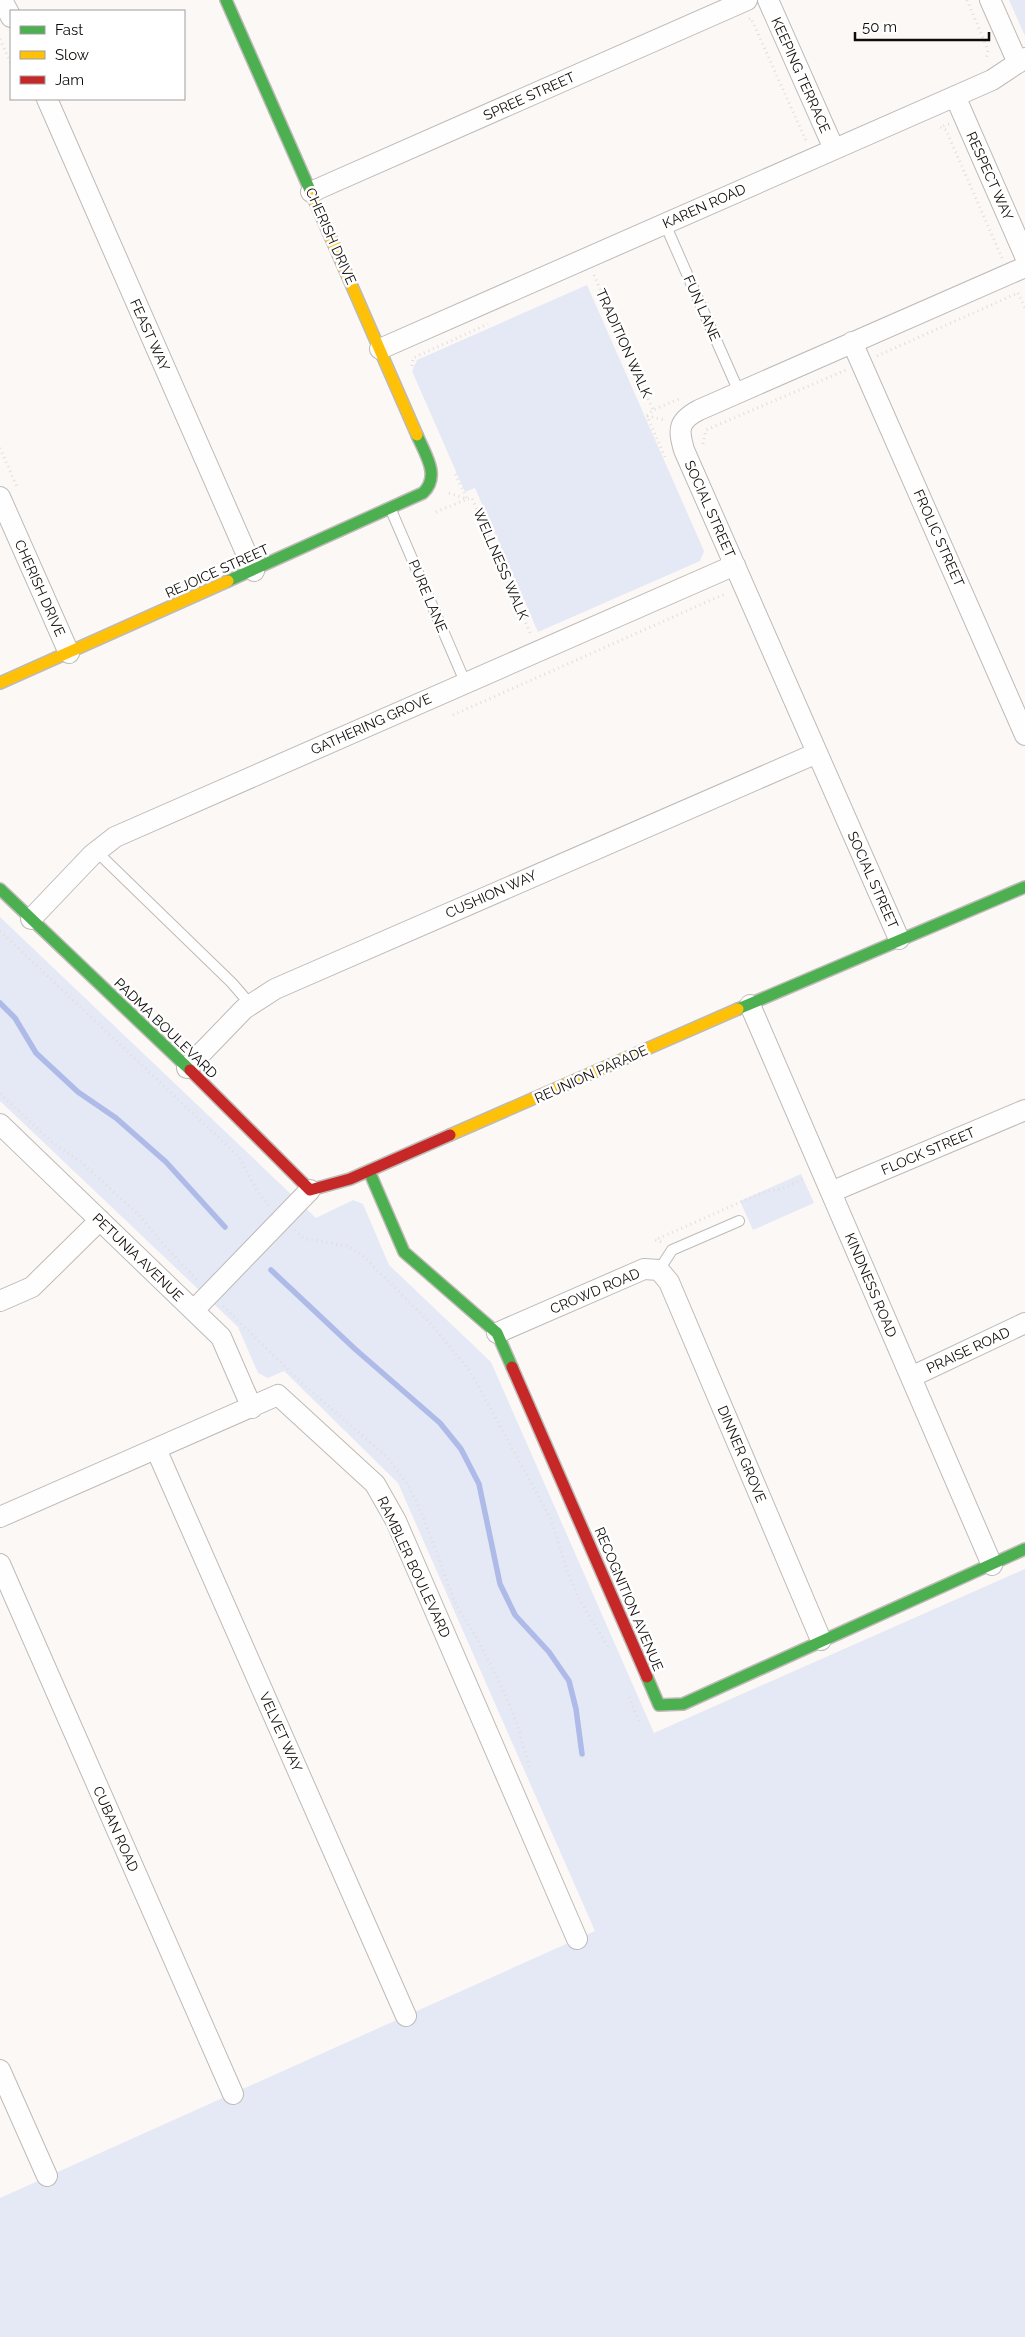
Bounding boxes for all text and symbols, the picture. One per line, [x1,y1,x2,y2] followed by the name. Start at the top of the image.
[10,10,185,100] legend
[855,10,989,42] scale bar
[768,15,834,135] street label: KEEPING TERRACE
[862,18,897,36] text: 50 m
[55,21,83,39] text: Fast
[55,46,89,64] text: Slow
[481,68,578,123] street label: SPREE STREET
[55,71,84,89] text: Jam
[963,129,1017,223] street label: RESPECT WAY
[660,181,748,231] street label: KAREN ROAD
[303,185,359,287] street label: CHERISH DRIVE
[680,273,724,343] street label: FUN LANE
[593,286,655,400] street label: TRADITION WALK
[127,297,173,373] street label: FEAST WAY
[681,458,739,560] street label: SOCIAL STREET
[910,487,968,589] street label: FROLIC STREET
[470,506,532,622] street label: WELLNESS WALK
[12,537,68,639] street label: CHERISH DRIVE
[163,541,272,601] street label: REJOICE STREET
[405,557,451,635] street label: PURE LANE
[308,690,434,758] street label: GATHERING GROVE
[844,829,902,931] street label: SOCIAL STREET
[443,867,539,921] street label: CUSHION WAY
[111,975,221,1081] street label: PADMA BOULEVARD
[532,1042,650,1106] street label: REUNION PARADE
[879,1124,978,1178] street label: FLOCK STREET
[90,1210,186,1304] street label: PETUNIA AVENUE
[842,1230,900,1340] street label: KINDNESS ROAD
[548,1265,642,1317] street label: CROWD ROAD
[924,1324,1012,1376] street label: PRAISE ROAD
[714,1403,770,1505] street label: DINNER GROVE
[374,1494,454,1640] street label: RAMBLER BOULEVARD
[591,1525,667,1673] street label: RECOGNITION AVENUE
[256,1690,306,1774] street label: VELVET WAY
[90,1784,142,1874] street label: CUBAN ROAD

